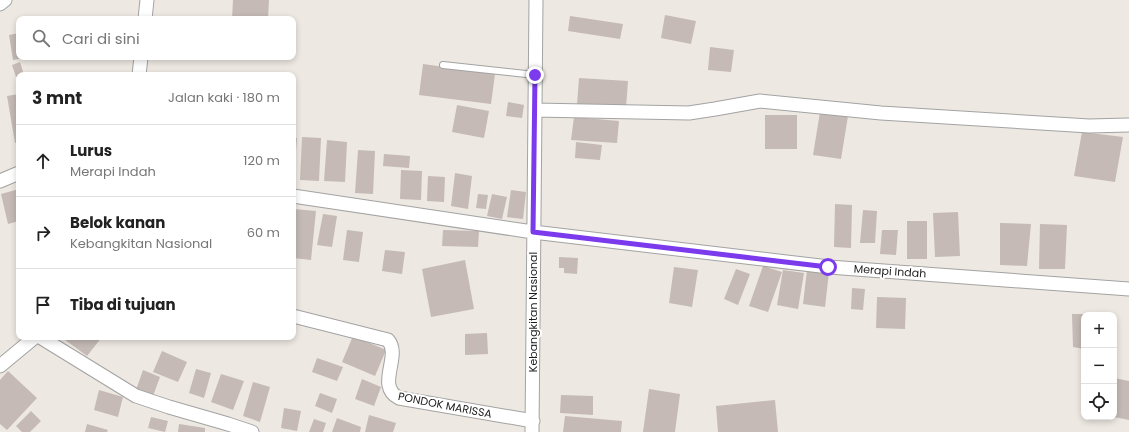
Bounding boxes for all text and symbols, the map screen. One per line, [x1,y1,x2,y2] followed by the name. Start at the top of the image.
[16,16,296,60] search box
[30,27,52,49] icon: search
[62,28,140,49] text: Cari di sini
[526,66,544,84] route end
[32,86,82,110] text: 3 mnt
[168,88,280,107] text: Jalan kaki · 180 m
[70,140,112,161] text: Lurus
[32,150,54,172] icon: ahead
[243,151,280,170] text: 120 m
[70,162,156,181] text: Merapi Indah
[70,212,165,233] text: Belok kanan
[32,222,54,244] icon: right
[247,223,280,242] text: 60 m
[70,234,212,253] text: Kebangkitan Nasional
[525,252,541,372] street label: Kebangkitan Nasional
[819,258,837,276] route start
[853,260,927,282] street label: Merapi Indah
[32,294,54,316] icon: arrive
[70,294,176,315] text: Tiba di tujuan
[1081,312,1117,420] map controls
[1081,312,1117,348] button: +
[1081,348,1117,384] button: −
[1081,384,1117,420] button: locate
[397,388,494,422] street label: PONDOK MARISSA

